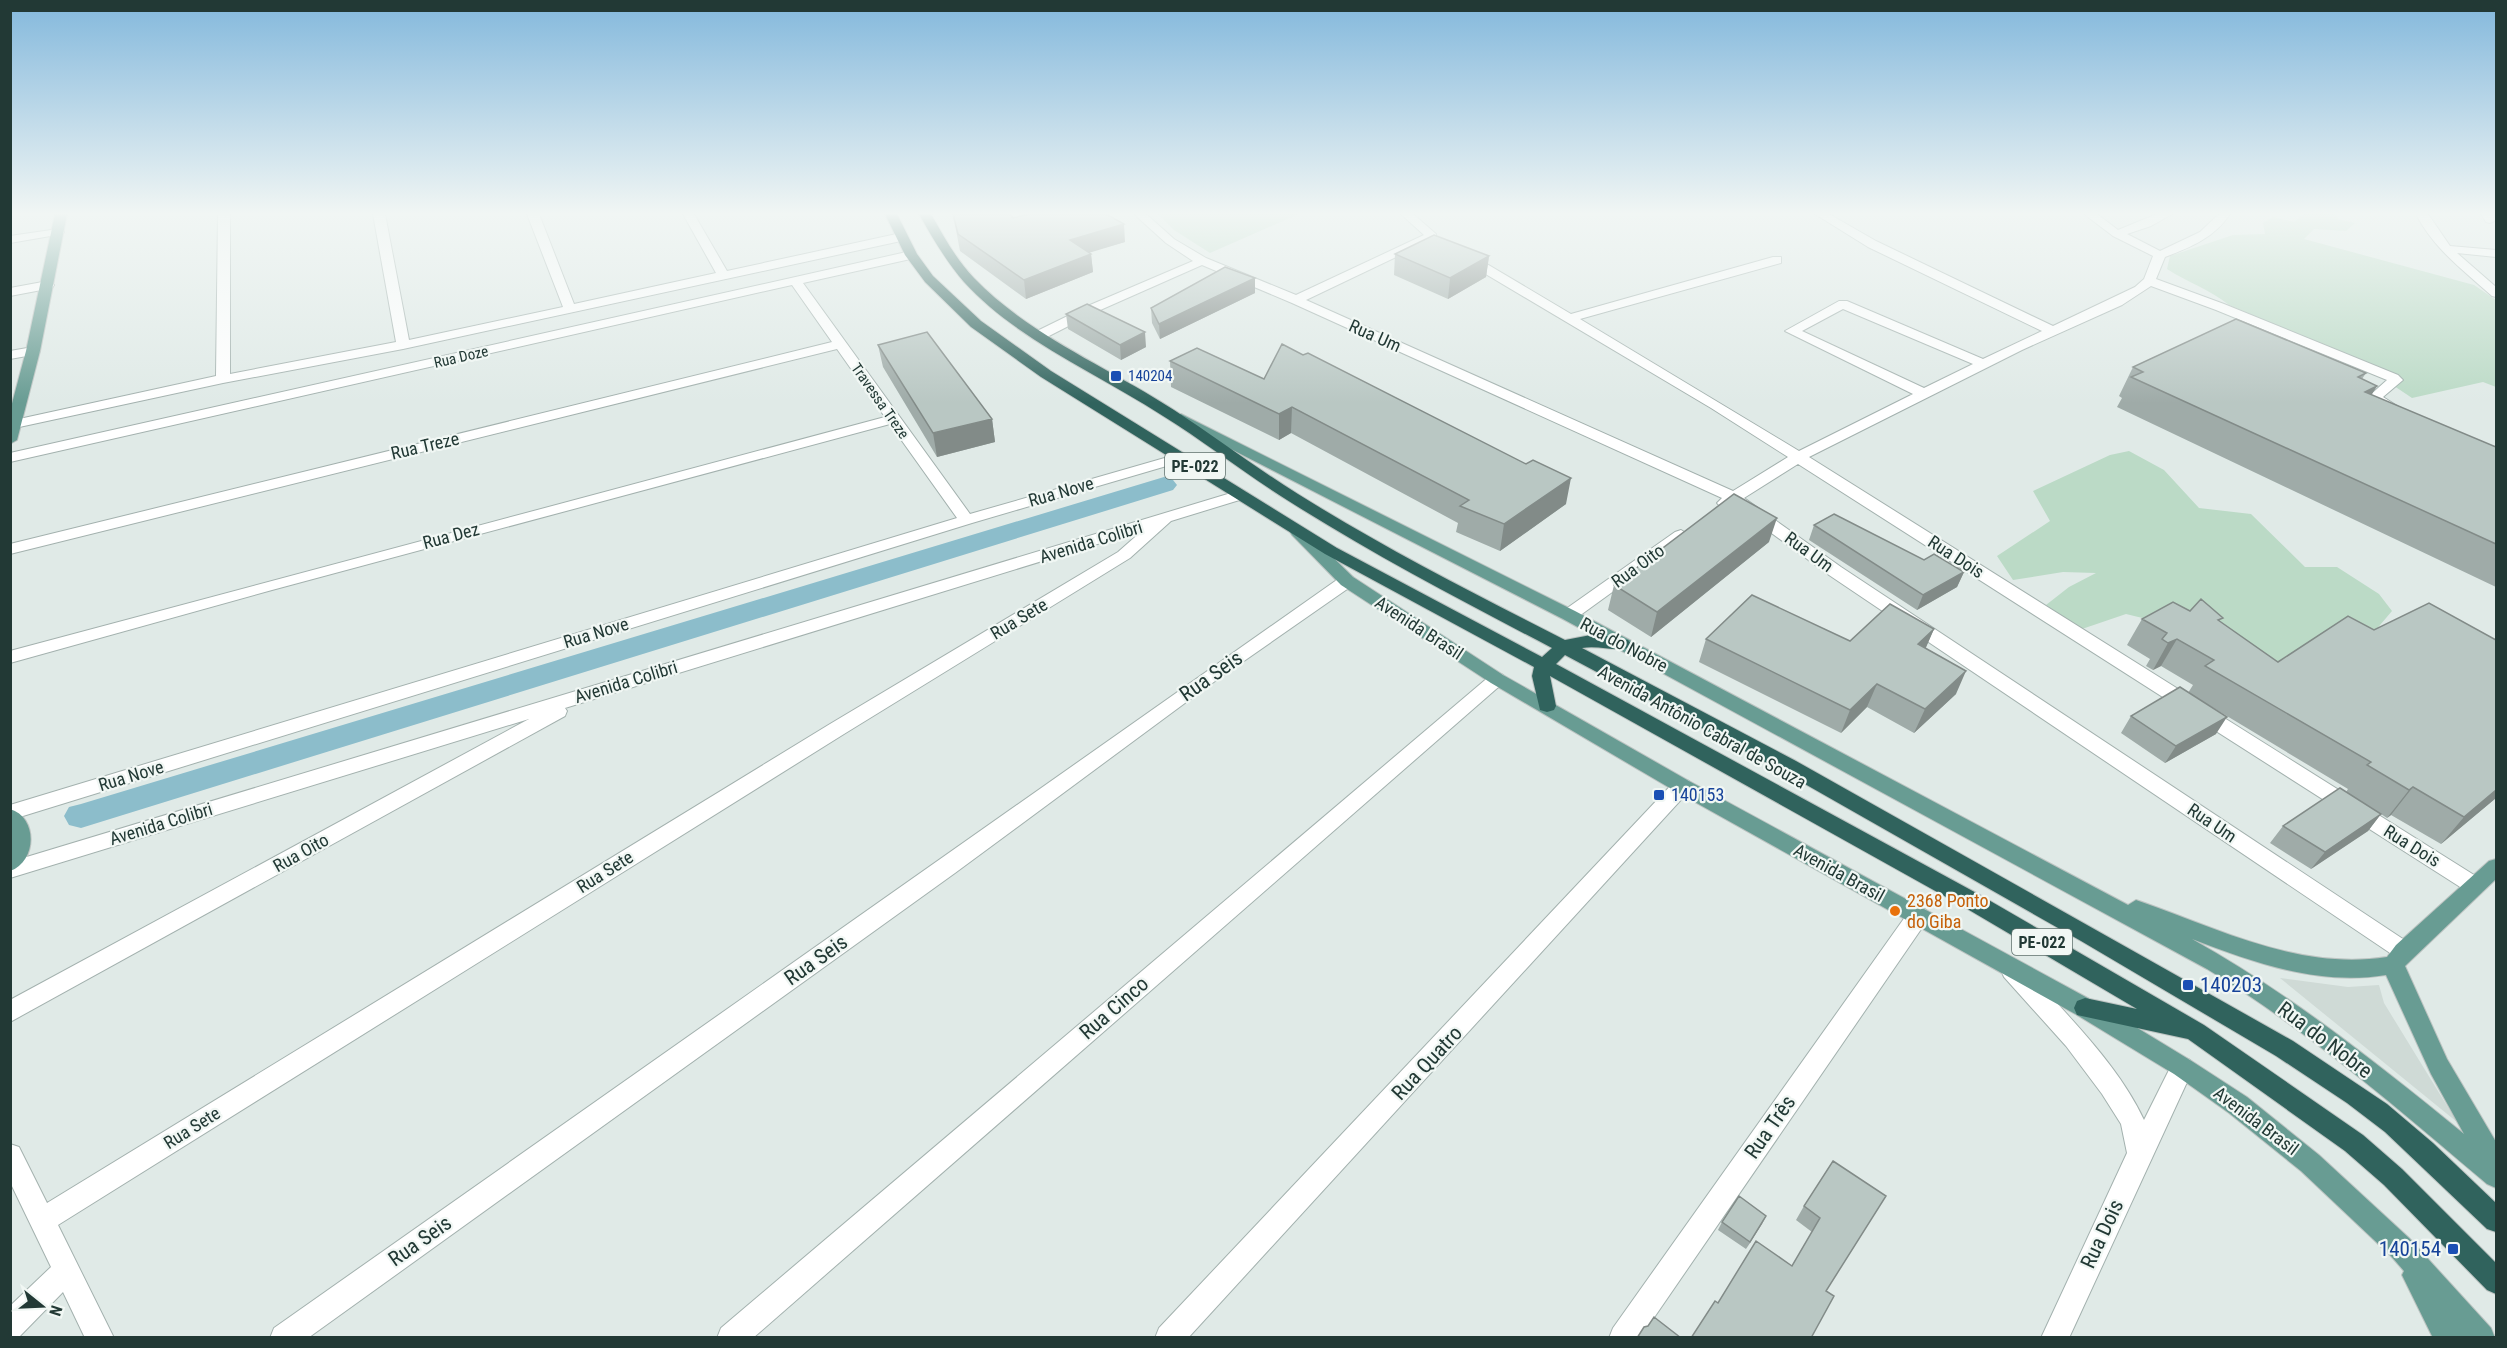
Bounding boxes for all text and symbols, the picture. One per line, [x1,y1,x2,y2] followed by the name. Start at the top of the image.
[1346,315,1404,356] street label: Rua Um
[432,342,490,372] street label: Rua Doze
[847,360,913,442] street label: Travessa Treze
[1128,367,1172,385] place label: 140204
[1109,369,1123,383] marker: 140204
[389,427,461,464] street label: Rua Treze
[1165,453,1225,479] road number: PE-022
[1026,472,1096,511] street label: Rua Nove
[1037,516,1145,567] street label: Avenida Colibri
[420,518,482,553] street label: Rua Dez
[1781,527,1838,576] street label: Rua Um
[1924,531,1988,582] street label: Rua Dois
[1607,539,1668,592] street label: Rua Oito
[1371,591,1467,664] street label: Avenida Brasil
[987,593,1051,644] street label: Rua Sete
[561,613,631,652] street label: Rua Nove
[1577,613,1672,676] street label: Rua do Nobre
[1175,646,1247,706] street label: Rua Seis
[572,656,680,707] street label: Avenida Colibri
[1595,661,1810,793] street label: Avenida Antônio Cabral de Souza
[96,756,166,795] street label: Rua Nove
[1671,784,1724,805] place label: 140153
[1652,788,1666,802] marker: 140153
[107,798,215,849] street label: Avenida Colibri
[2184,799,2241,847] street label: Rua Um
[2380,820,2444,871] street label: Rua Dois
[269,829,332,876] street label: Rua Oito
[1790,839,1888,906] street label: Avenida Brasil
[573,846,637,897] street label: Rua Sete
[1907,890,1988,932] place label: 2368 Ponto do Giba
[1888,904,1902,918] marker: 2368 Ponto do Giba
[2012,929,2072,955] road number: PE-022
[780,930,852,990] street label: Rua Seis
[1075,972,1153,1044] street label: Rua Cinco
[2200,973,2262,997] place label: 140203
[2181,978,2195,992] marker: 140203
[2273,997,2377,1083] street label: Rua do Nobre
[1387,1021,1467,1105] street label: Rua Quatro
[2210,1082,2303,1159] street label: Avenida Brasil
[1740,1091,1800,1163] street label: Rua Três
[160,1102,224,1153] street label: Rua Sete
[2076,1196,2128,1272] street label: Rua Dois
[384,1211,456,1271] street label: Rua Seis
[2379,1237,2441,1261] place label: 140154
[2446,1242,2460,1256] marker: 140154
[12,1276,72,1336] north arrow
[45,1303,66,1318] text: N

